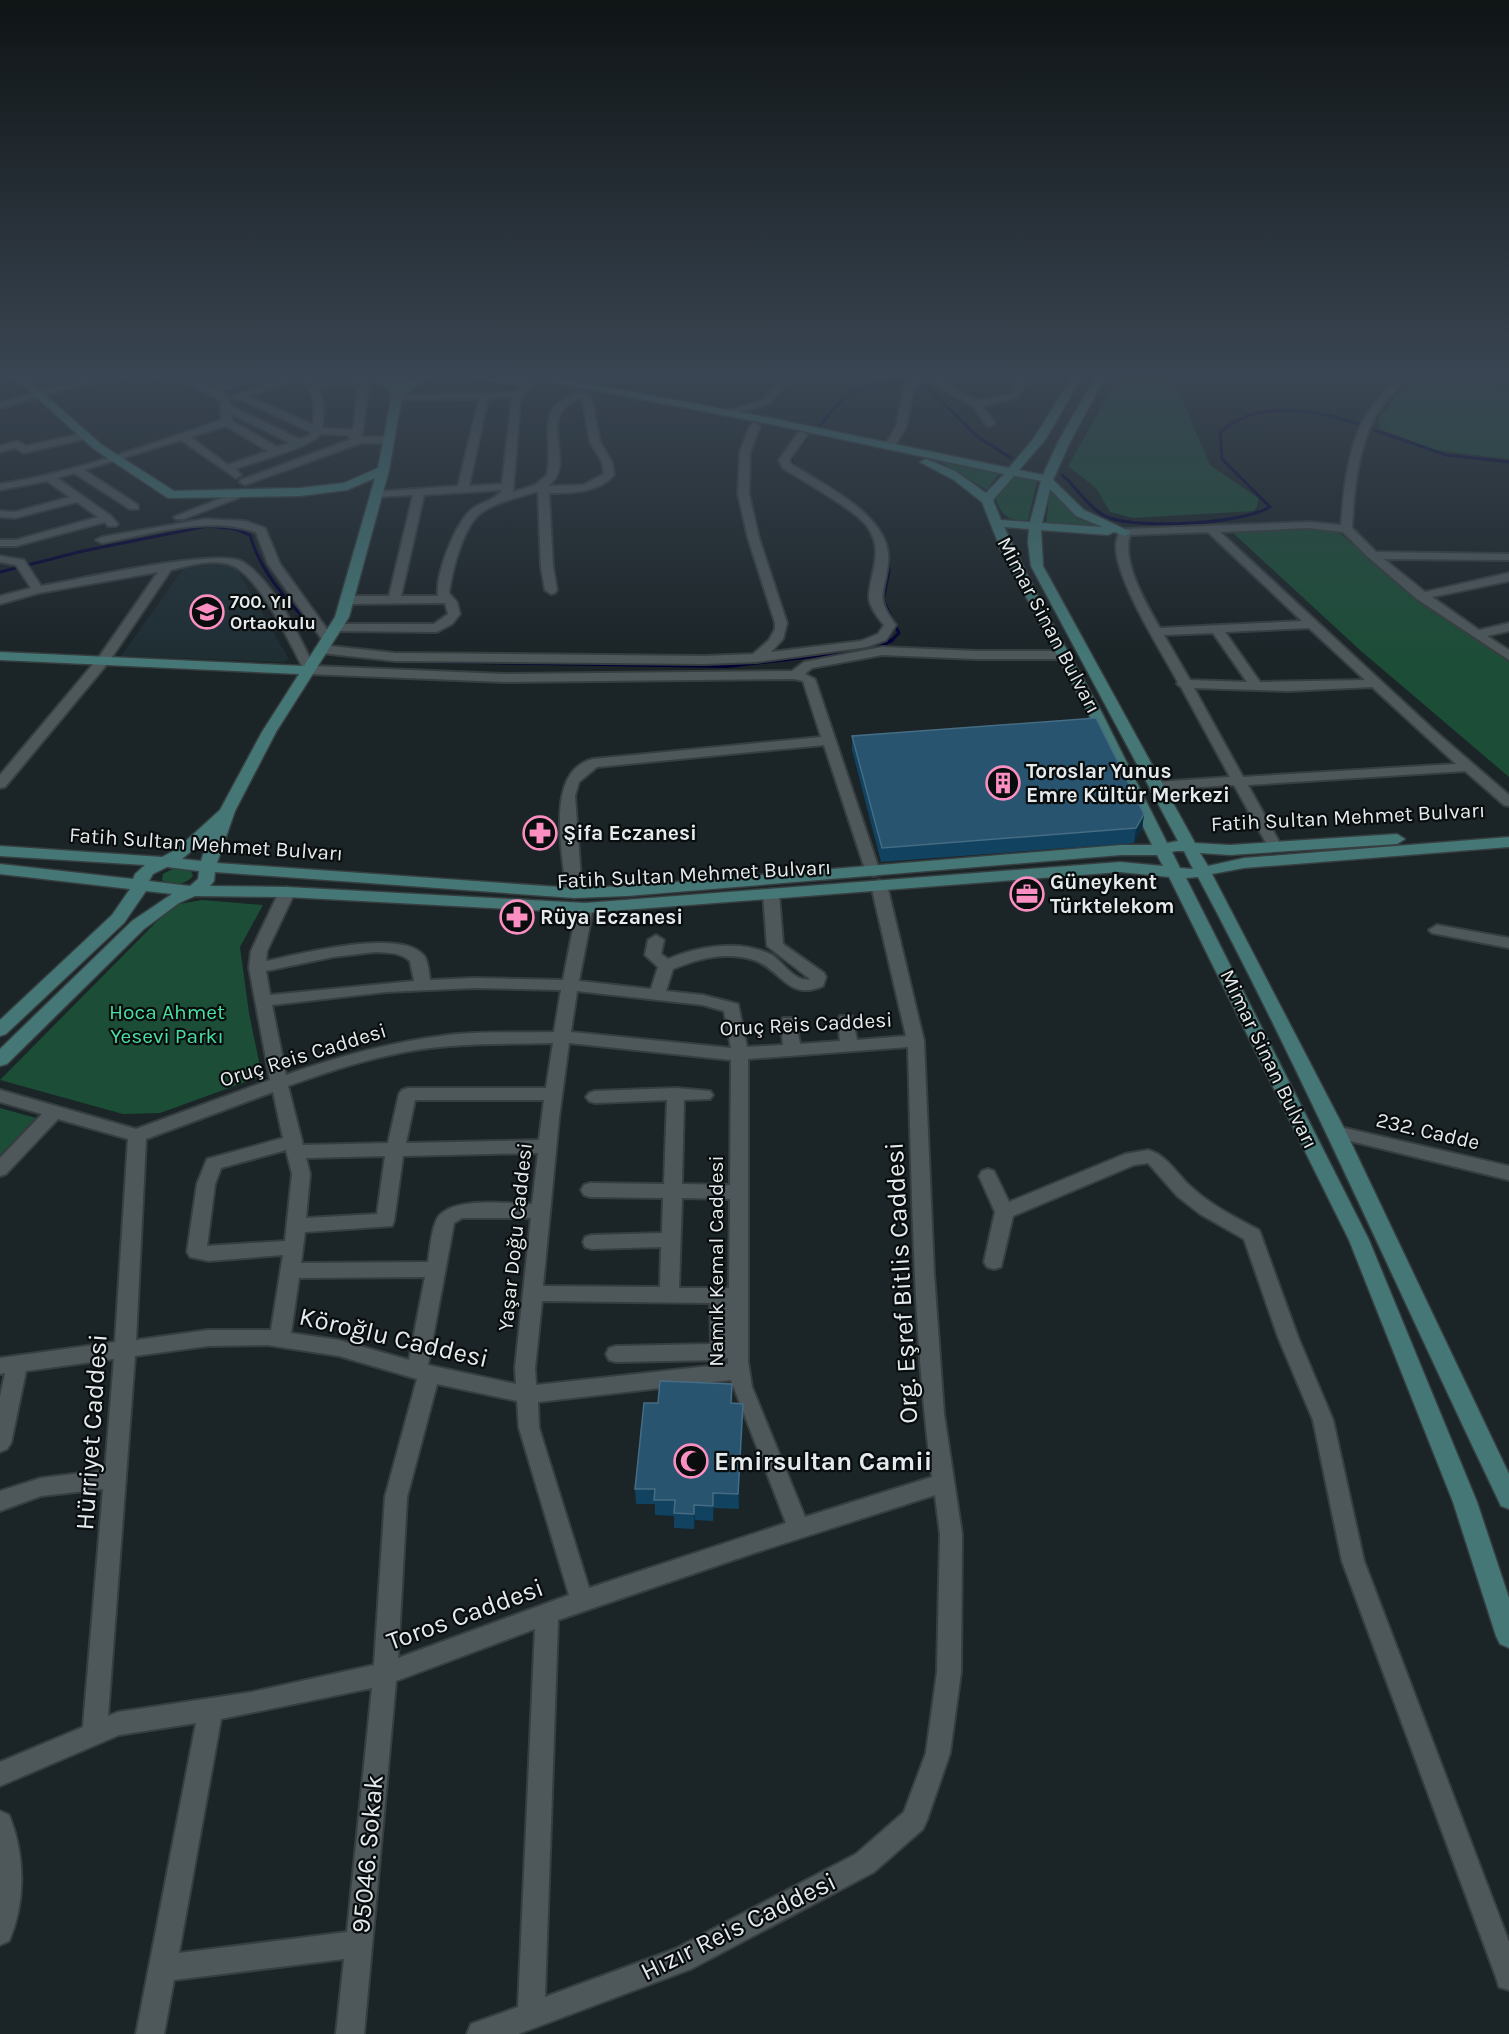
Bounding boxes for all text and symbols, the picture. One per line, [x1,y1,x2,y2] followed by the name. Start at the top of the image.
[992,533,1106,717] street label: Mimar Sinan Bulvarı
[230,591,316,634] place label: 700. Yıl Ortaokulu
[189,594,225,630] school or university icon: 700. Yıl Ortaokulu
[1026,759,1230,807] place label: Toroslar Yunus Emre Kültür Merkezi
[985,765,1021,801] building icon: Toroslar Yunus Emre Kültür Merkezi
[1210,798,1486,836] street label: Fatih Sultan Mehmet Bulvarı
[522,815,558,851] pharmacy icon: Şifa Eczanesi
[563,821,697,845] place label: Şifa Eczanesi
[68,822,344,866] street label: Fatih Sultan Mehmet Bulvarı
[556,855,832,893] street label: Fatih Sultan Mehmet Bulvarı
[1050,870,1174,918] place label: Güneykent Türktelekom
[1009,876,1045,912] office icon: Güneykent Türktelekom
[499,899,535,935] pharmacy icon: Rüya Eczanesi
[540,905,683,929] place label: Rüya Eczanesi
[1215,966,1323,1152] street label: Mimar Sinan Bulvarı
[109,1000,225,1048] park label: Hoca Ahmet Yesevi Parkı
[719,1007,893,1041] street label: Oruç Reis Caddesi
[217,1018,389,1092] street label: Oruç Reis Caddesi
[1374,1107,1482,1155] street label: 232. Cadde
[879,1141,924,1424] street label: Org. Eşref Bitlis Caddesi
[493,1142,537,1332] street label: Yaşar Doğu Caddesi
[704,1155,728,1367] street label: Namık Kemal Caddesi
[296,1301,492,1374] street label: Köroğlu Caddesi
[69,1333,114,1531] street label: Hürriyet Caddesi
[673,1443,709,1479] mosque icon: Emirsultan Camii
[714,1446,932,1477] place label: Emirsultan Camii
[383,1572,548,1657] street label: Toros Caddesi
[345,1774,390,1935] street label: 95046. Sokak
[635,1866,841,1987] street label: Hızır Reis Caddesi

